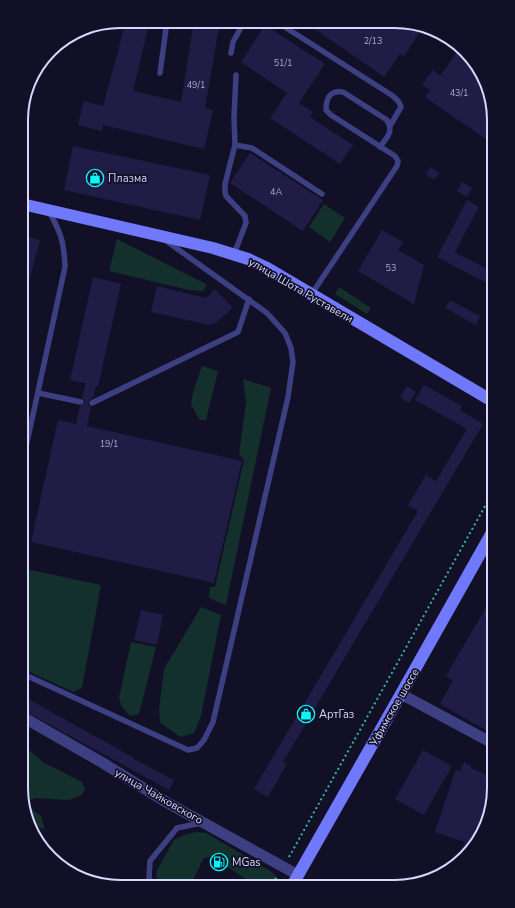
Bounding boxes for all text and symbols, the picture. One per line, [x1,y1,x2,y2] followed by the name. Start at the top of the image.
[364,35,382,47] house number: 2/13
[274,57,292,69] house number: 51/1
[187,79,205,91] house number: 49/1
[450,87,468,99] house number: 43/1
[85,168,105,188] shop icon: Плазма
[108,171,147,186] place label: Плазма
[270,186,282,198] house number: 4А
[246,254,356,327] street label: улица Шота Руставели
[386,262,396,274] house number: 53
[100,438,118,450] house number: 19/1
[366,666,423,749] street label: Уфимское шоссе
[296,704,316,724] shop icon: АртГаз
[319,707,354,722] place label: АртГаз
[112,765,206,828] street label: улица Чайковского
[209,852,229,872] fuel station icon: MGas
[232,855,261,870] place label: MGas

